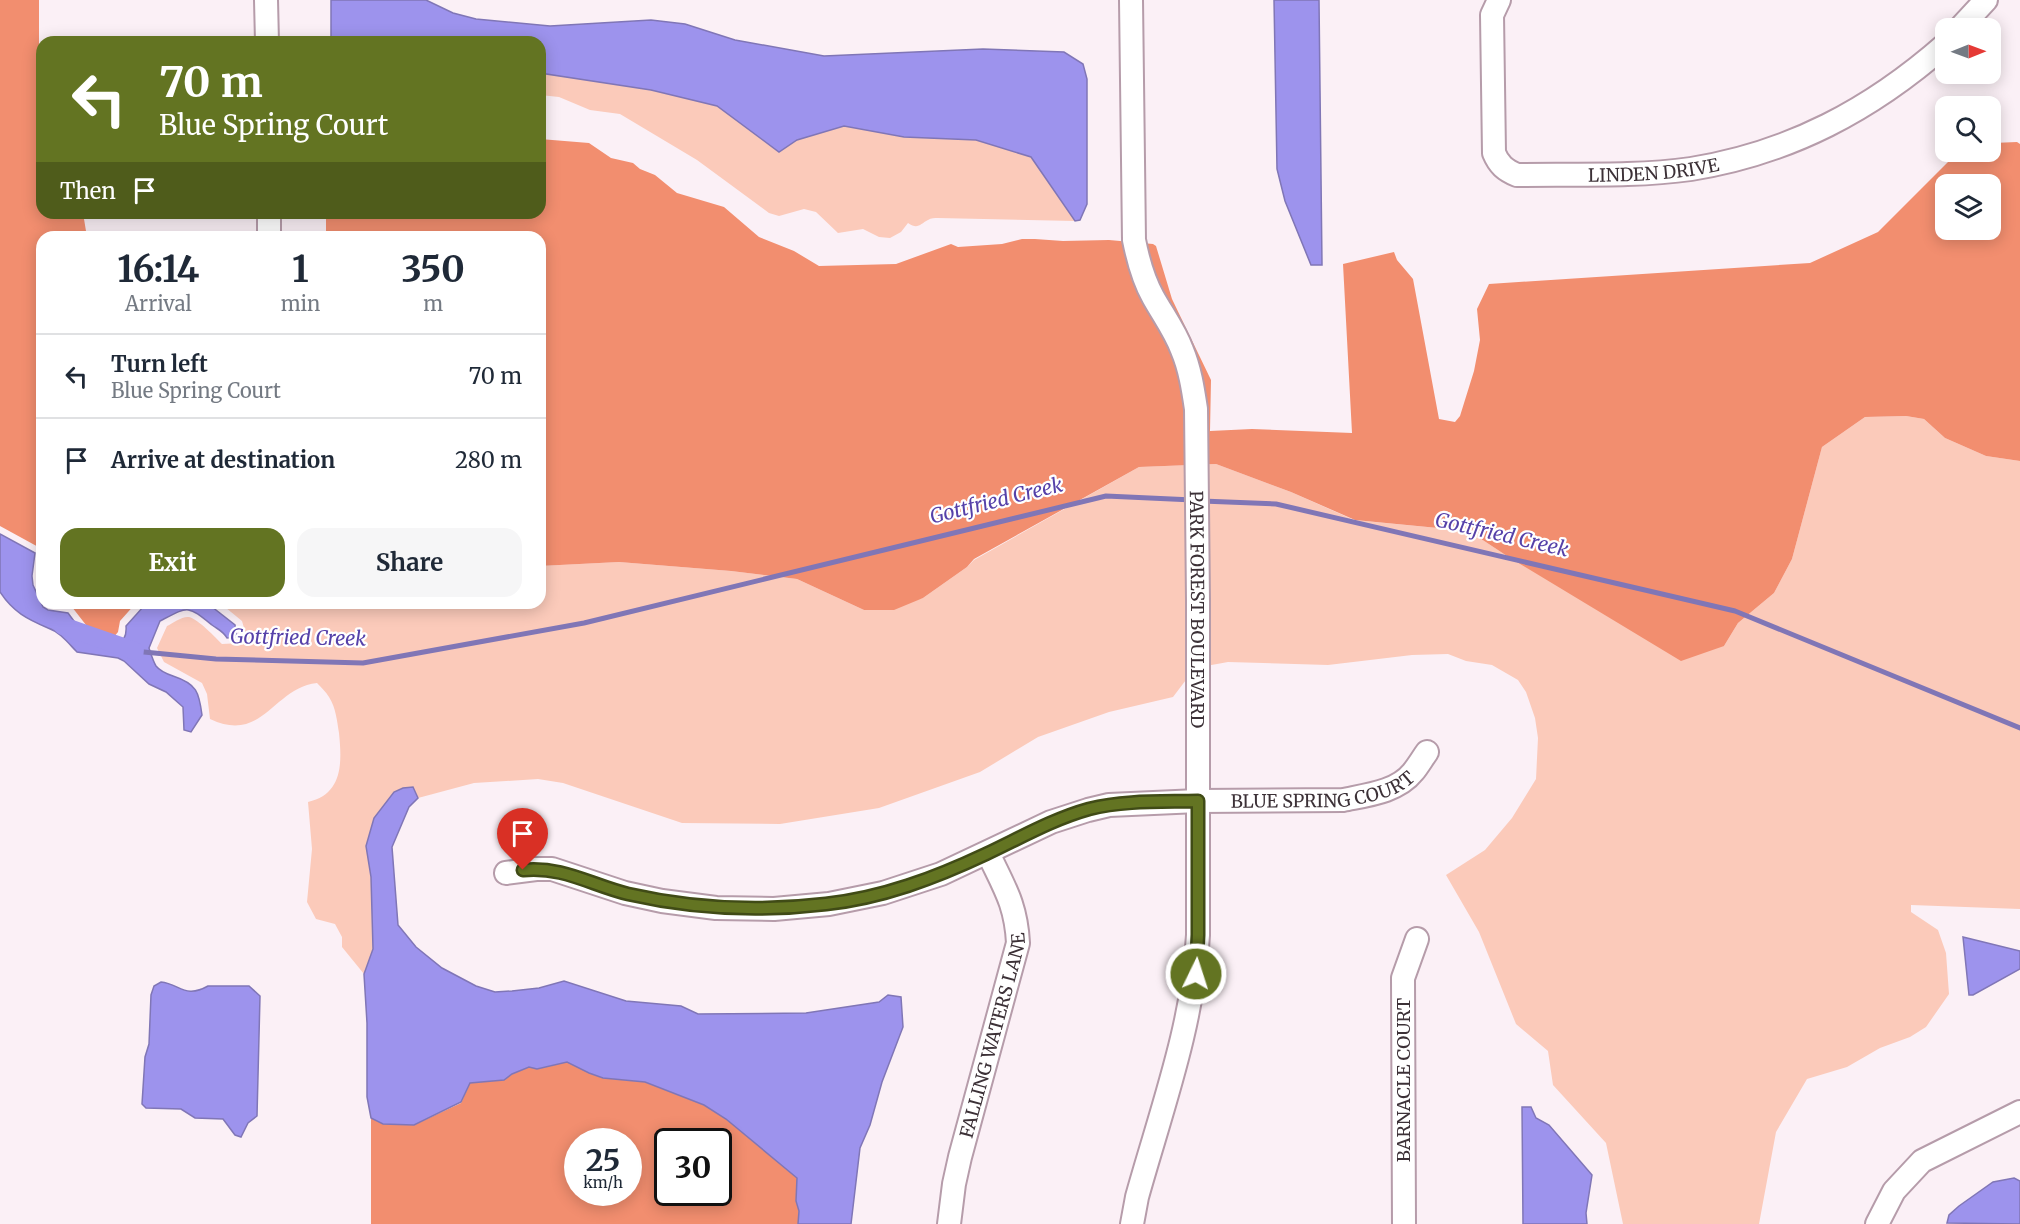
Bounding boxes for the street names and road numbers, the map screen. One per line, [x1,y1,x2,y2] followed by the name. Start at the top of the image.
[1588,152,1721,186] street label: LINDEN DRIVE
[1185,490,1210,728] street label: PARK FOREST BOULEVARD
[1231,765,1419,812] street label: BLUE SPRING COURT
[954,931,1030,1140] street label: FALLING WATERS LANE
[1392,997,1415,1162] street label: BARNACLE COURT

